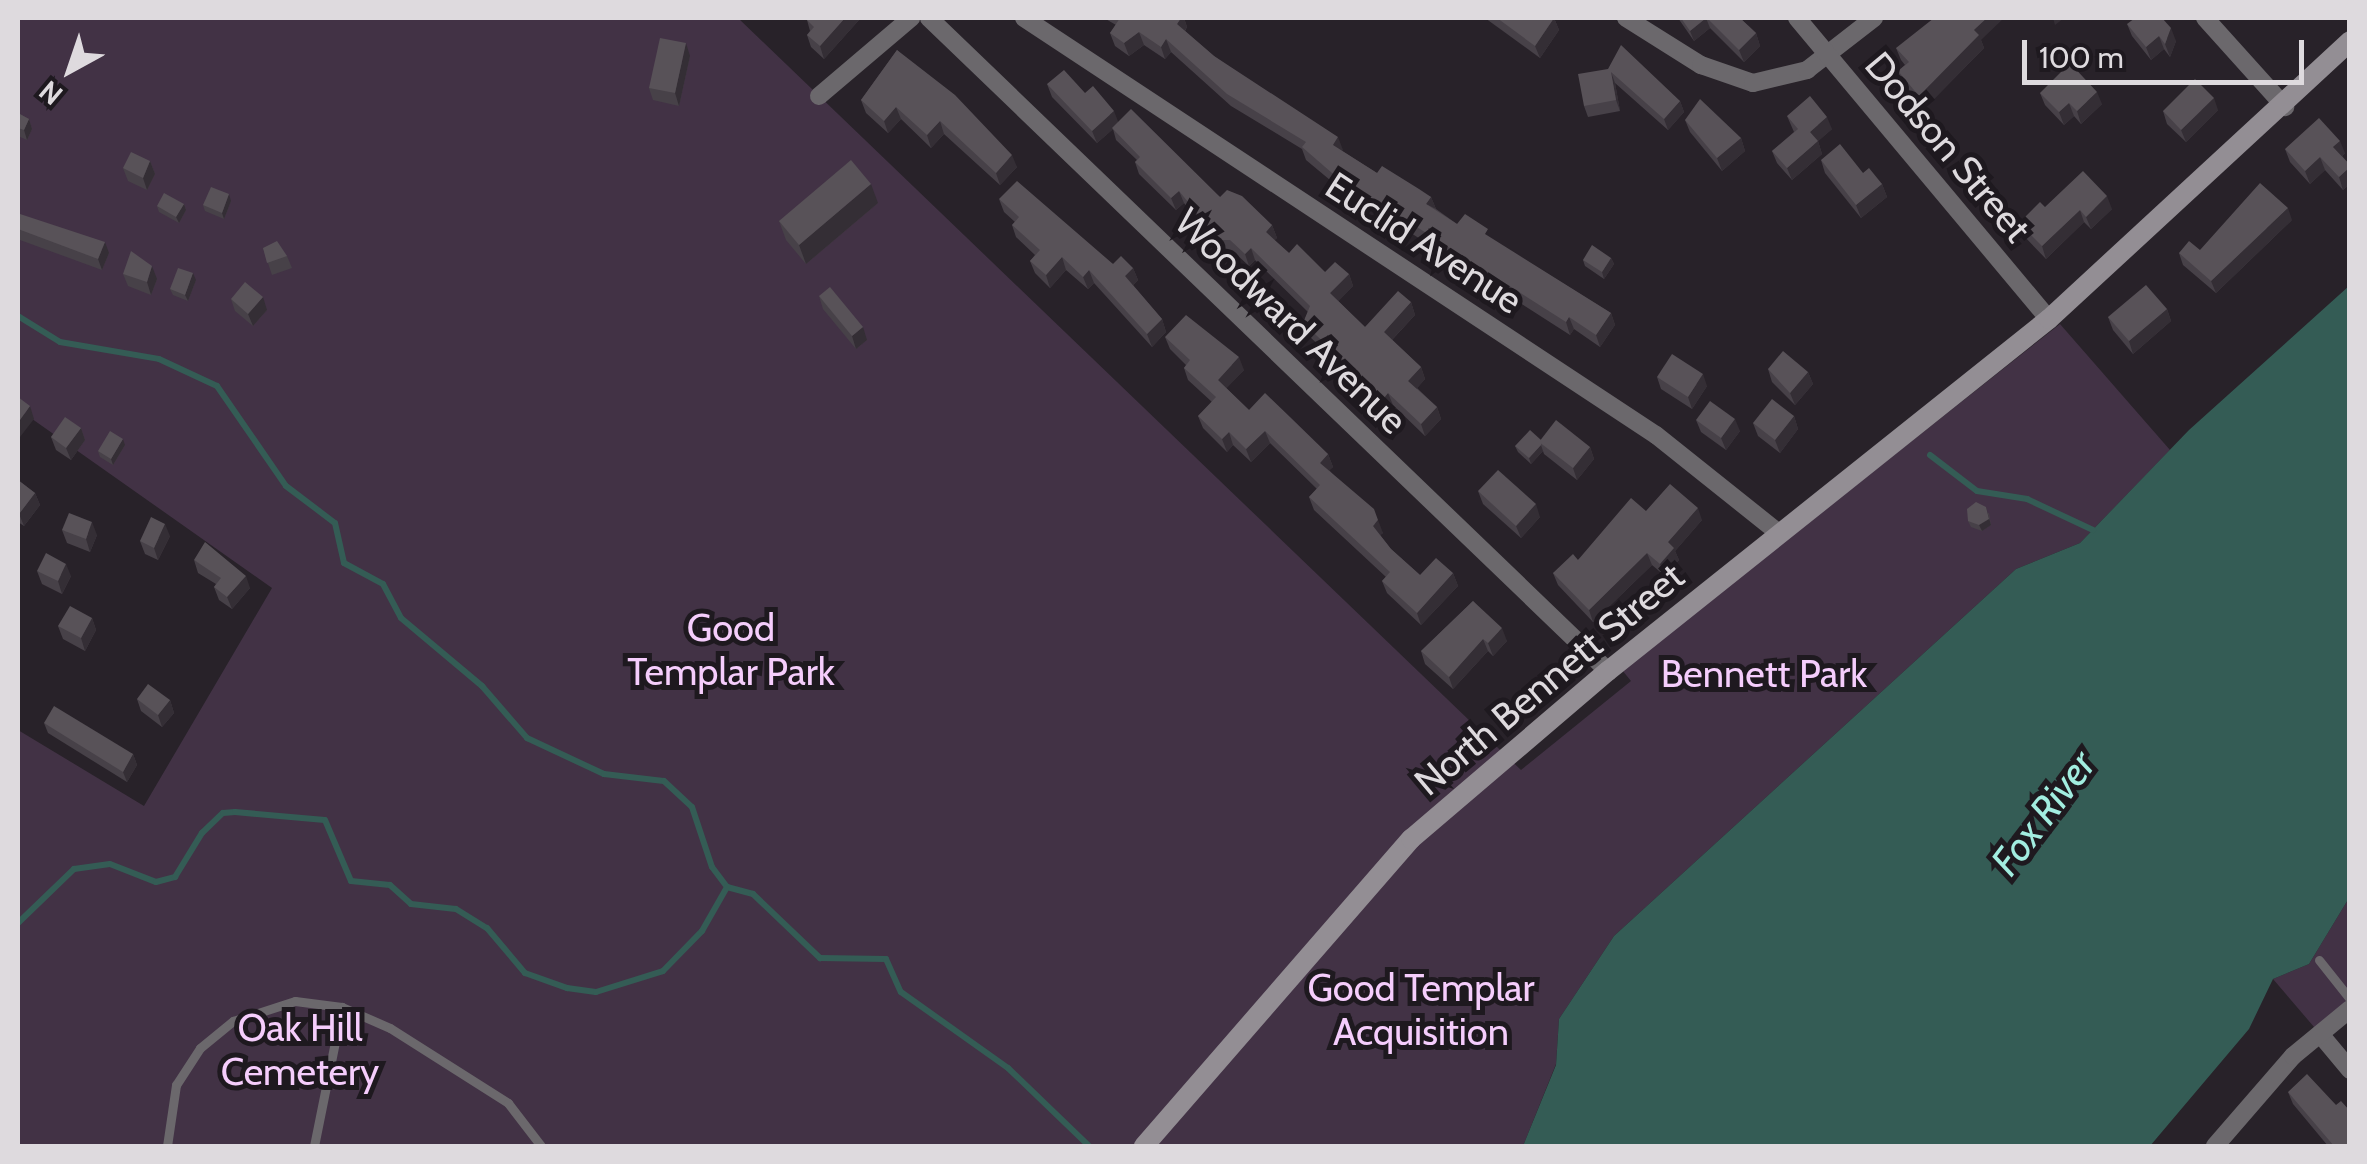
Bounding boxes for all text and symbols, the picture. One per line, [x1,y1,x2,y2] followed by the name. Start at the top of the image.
[20,20,120,120] north arrow
[2027,20,2310,82] scale bar
[2039,39,2124,76] text: 100 m
[1855,43,2041,251] street label: Dodson Street
[32,74,69,112] text: N
[1317,163,1531,323] street label: Euclid Avenue
[1166,199,1416,443] street label: Woodward Avenue
[1405,553,1693,805] street label: North Bennett Street
[627,605,835,694] park label: Good Templar Park
[1661,651,1867,697] park label: Bennett Park
[1981,741,2105,885] water label: Fox River
[1307,965,1535,1054] park label: Good Templar Acquisition
[221,1005,379,1094] park label: Oak Hill Cemetery

